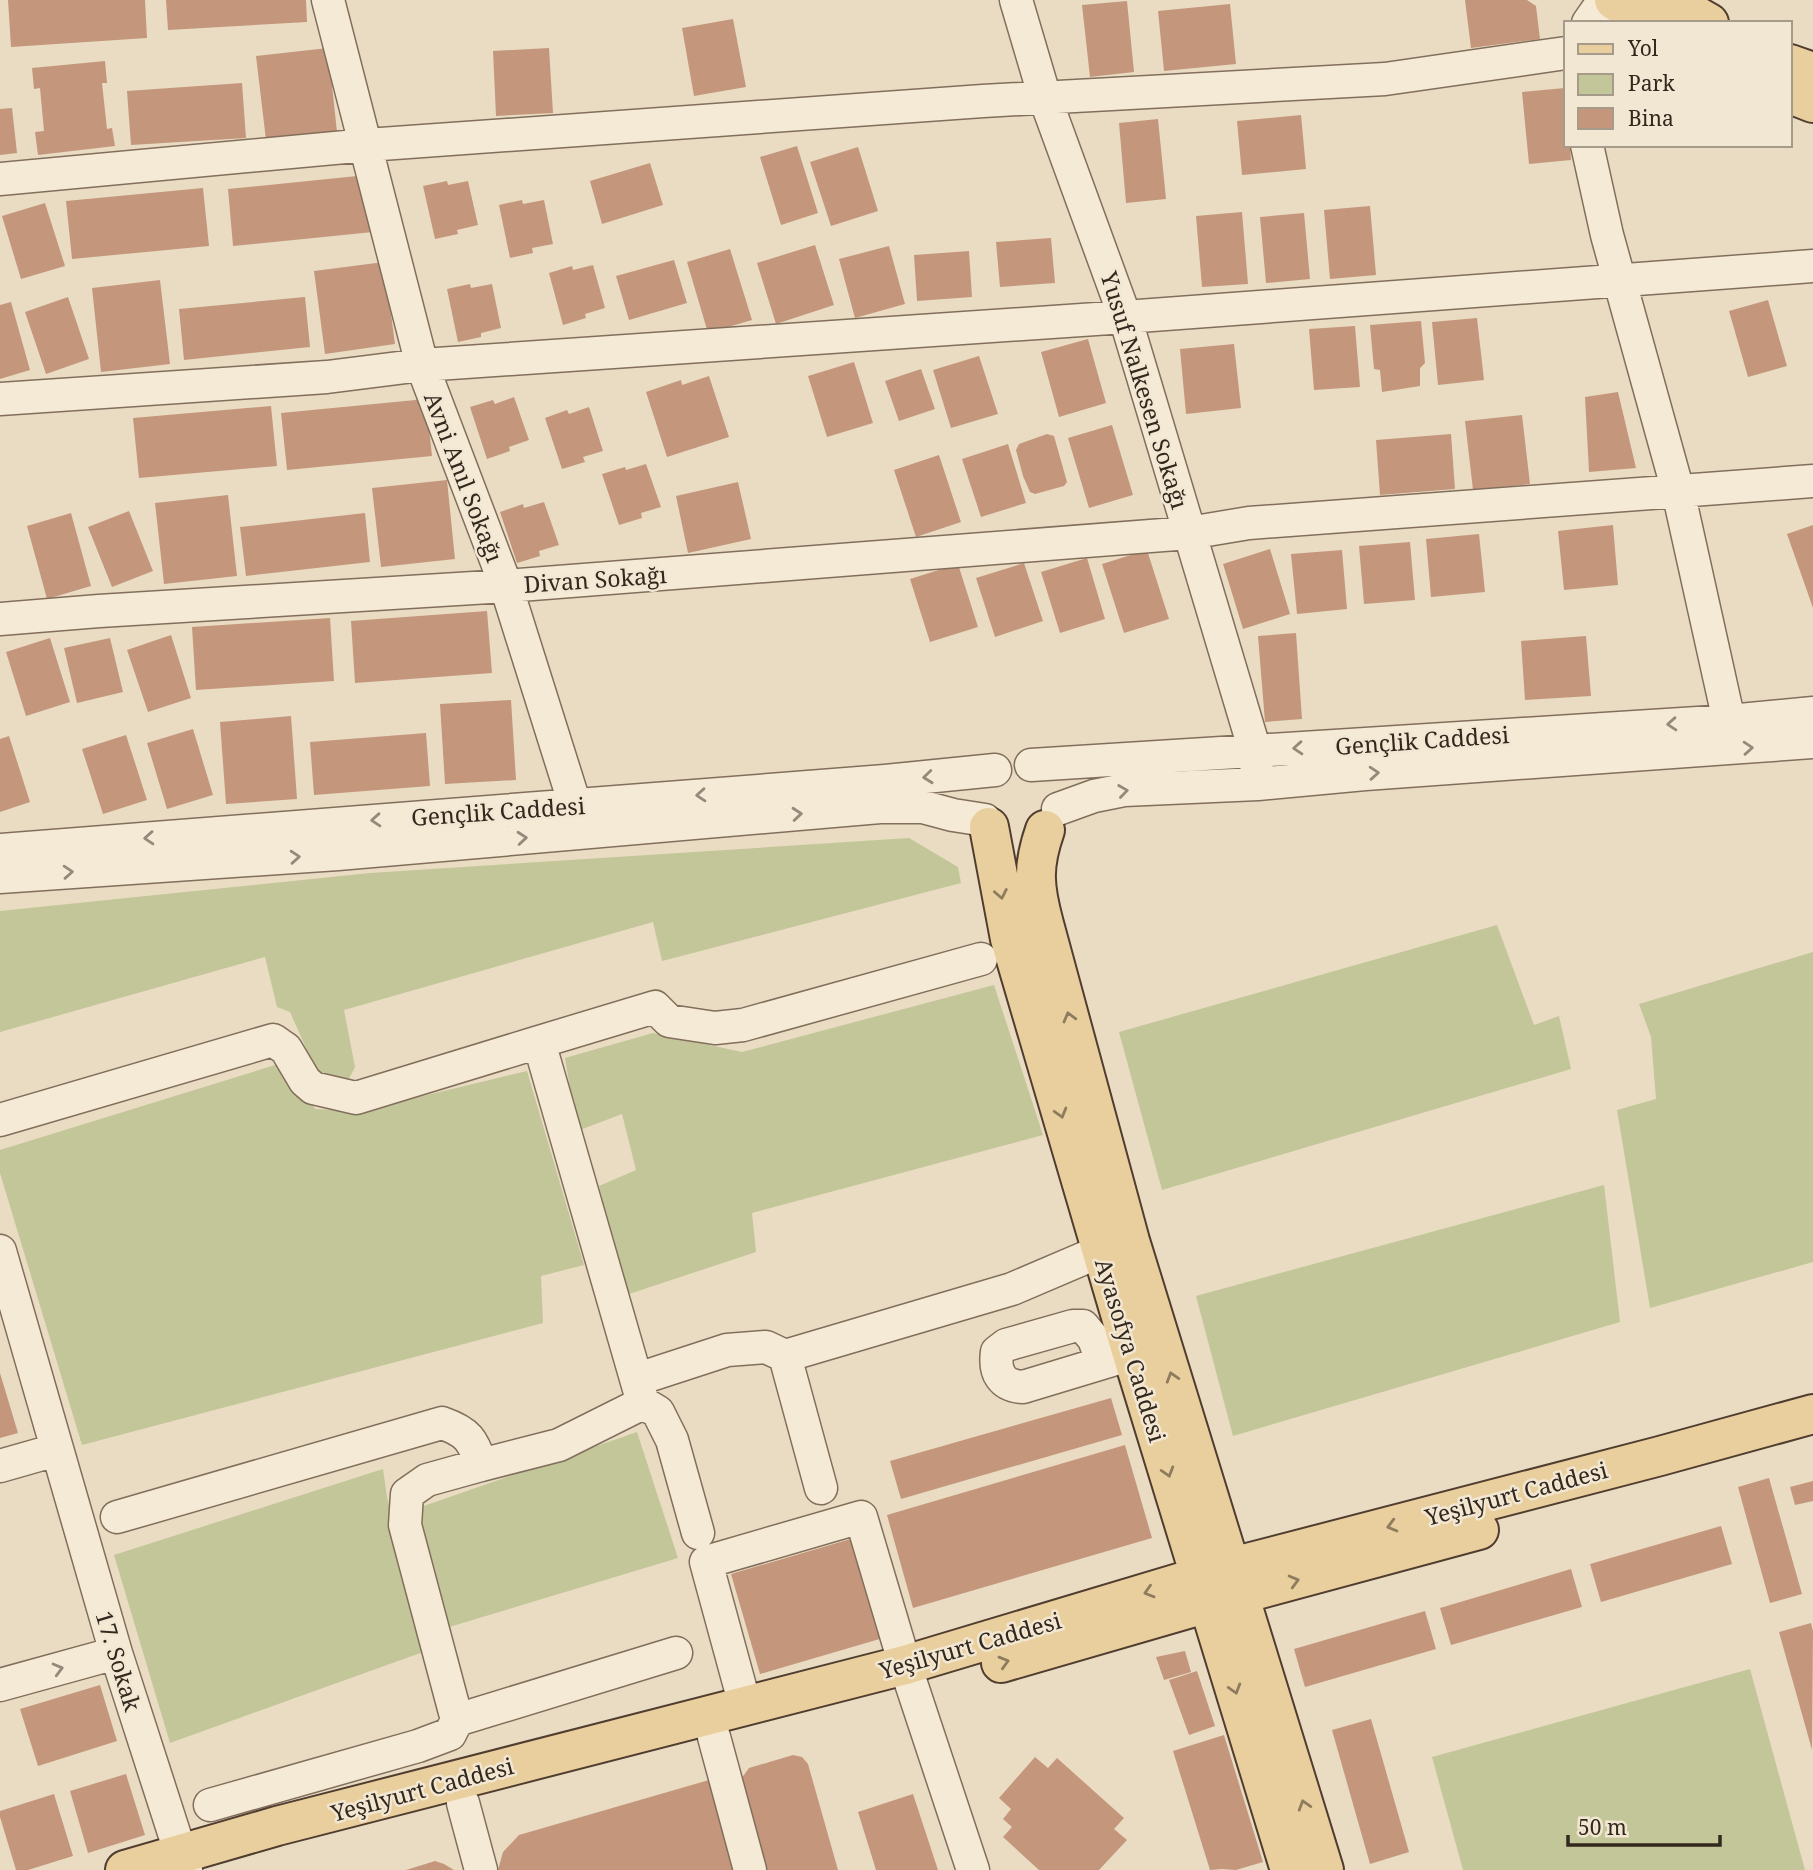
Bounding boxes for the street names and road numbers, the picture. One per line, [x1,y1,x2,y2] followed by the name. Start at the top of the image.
[1093,266,1197,513] street label: Yusuf Nalkesen Sokağı
[417,387,511,567] street label: Avni Anıl Sokağı
[523,558,668,600] street label: Divan Sokağı
[1334,718,1511,762] street label: Gençlik Caddesi
[410,789,587,833] street label: Gençlik Caddesi
[1088,1254,1174,1446] street label: Ayasofya Caddesi
[1420,1453,1611,1533] street label: Yeşilyurt Caddesi
[874,1604,1065,1687] street label: Yeşilyurt Caddesi
[89,1607,150,1715] street label: 17. Sokak
[326,1749,517,1829] street label: Yeşilyurt Caddesi

